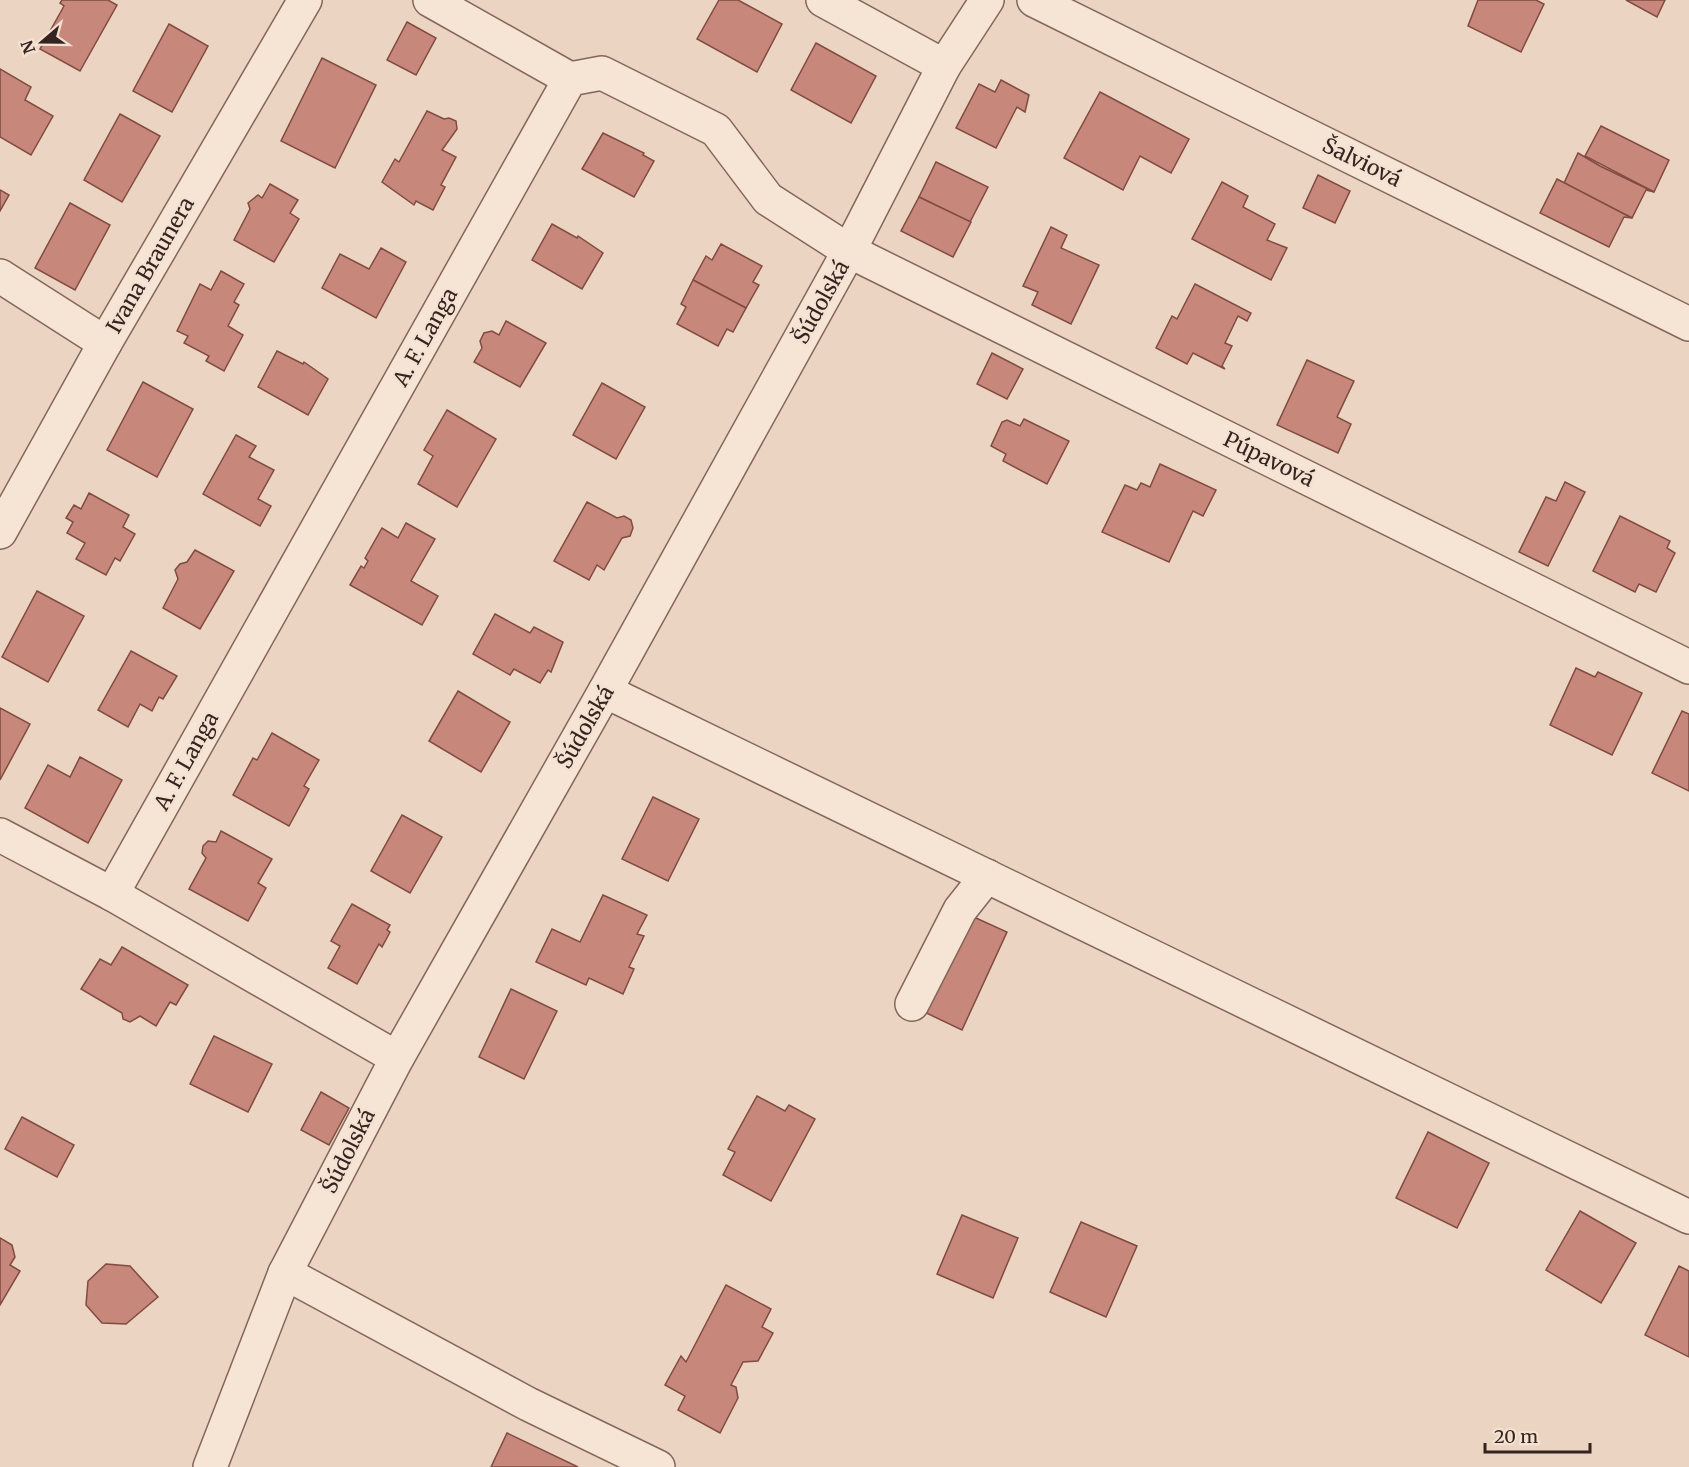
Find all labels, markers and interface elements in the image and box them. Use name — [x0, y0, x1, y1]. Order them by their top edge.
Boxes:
north arrow — [12, 12, 72, 72]
text: N — [16, 37, 39, 56]
street label: Šalviová — [1318, 131, 1406, 193]
street label: Ivana Braunera — [100, 192, 200, 338]
street label: Šúdolská — [787, 256, 855, 348]
street label: A. F. Langa — [386, 283, 463, 392]
street label: Púpavová — [1219, 425, 1319, 493]
street label: Šúdolská — [550, 681, 620, 773]
street label: A. F. Langa — [147, 707, 224, 816]
street label: Šúdolská — [315, 1104, 381, 1198]
scale bar — [1485, 1416, 1590, 1454]
text: 20 m — [1494, 1425, 1538, 1448]

